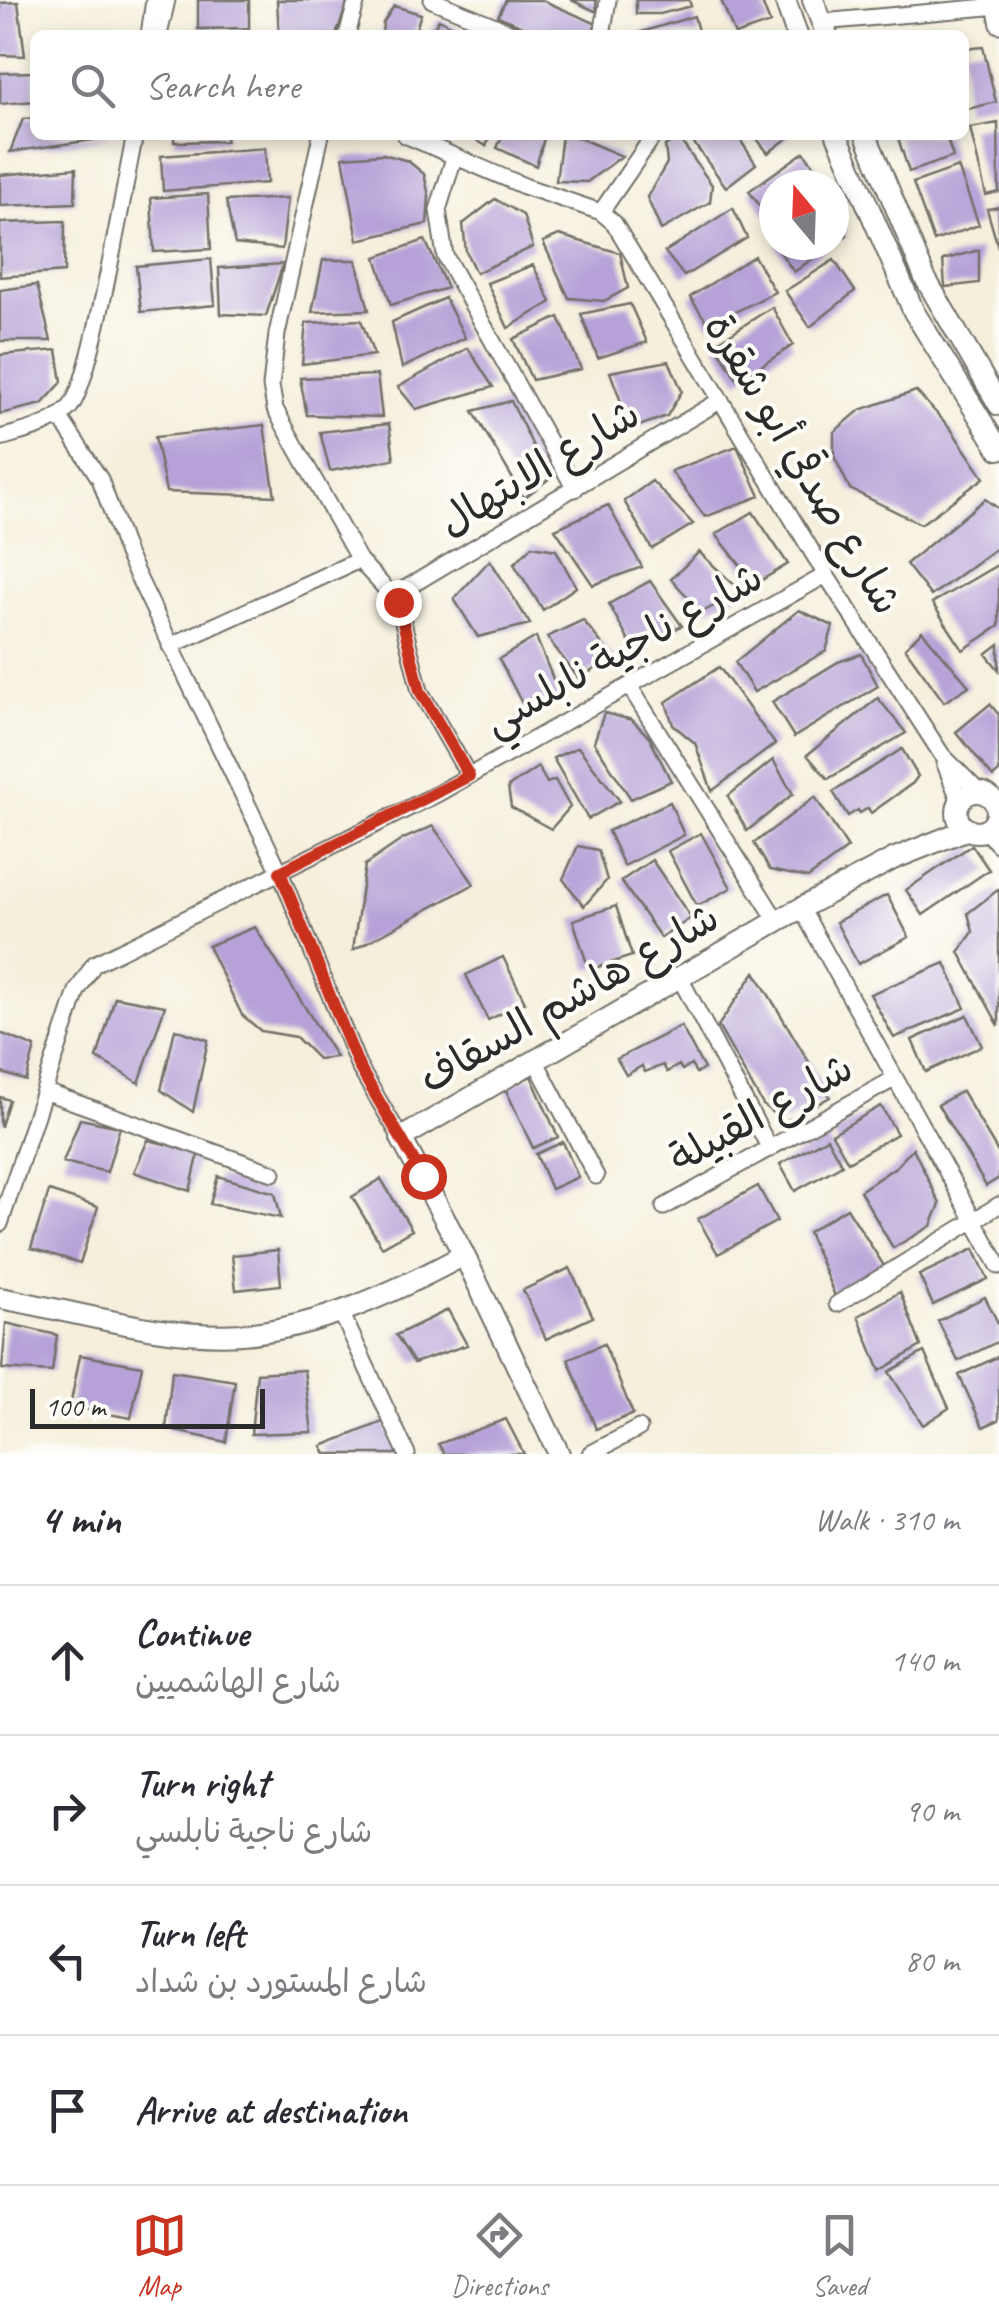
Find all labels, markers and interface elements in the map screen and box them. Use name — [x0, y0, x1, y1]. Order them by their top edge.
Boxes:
search box — [30, 30, 969, 140]
icon: search — [65, 58, 120, 113]
text: Search here — [145, 62, 300, 109]
north arrow — [759, 170, 849, 260]
street label: شارع صدقي أبو شقرة — [690, 303, 915, 625]
street label: شارع الابتهال — [429, 387, 650, 550]
street label: شارع ناجية نابلسي — [474, 550, 776, 756]
route end — [376, 580, 422, 626]
street label: شارع هاشم السقاف — [410, 891, 730, 1109]
street label: شارع القبيلة — [660, 1041, 863, 1187]
route start — [401, 1154, 447, 1200]
scale bar — [30, 1384, 265, 1428]
text: 100 m — [45, 1389, 105, 1424]
text: 4 min — [40, 1493, 120, 1546]
text: Walk · 310 m — [815, 1499, 959, 1540]
text: Continue — [135, 1610, 249, 1657]
icon: ahead — [40, 1633, 95, 1688]
text: 140 m — [890, 1640, 959, 1681]
text: شارع الهاشميين — [135, 1661, 341, 1702]
text: Turn right — [135, 1760, 269, 1807]
icon: right — [40, 1783, 95, 1838]
text: 90 m — [905, 1790, 959, 1831]
text: شارع ناجية نابلسي — [135, 1811, 372, 1852]
text: Turn left — [135, 1910, 245, 1957]
icon: left — [40, 1933, 95, 1988]
text: 80 m — [905, 1940, 959, 1981]
text: شارع المستورد بن شداد — [135, 1961, 427, 2002]
icon: arrive — [40, 2083, 95, 2138]
text: Arrive at destination — [135, 2087, 407, 2134]
tab: Map — [132, 2208, 187, 2303]
tab: Directions — [451, 2208, 548, 2303]
tab: Saved — [812, 2208, 867, 2303]

